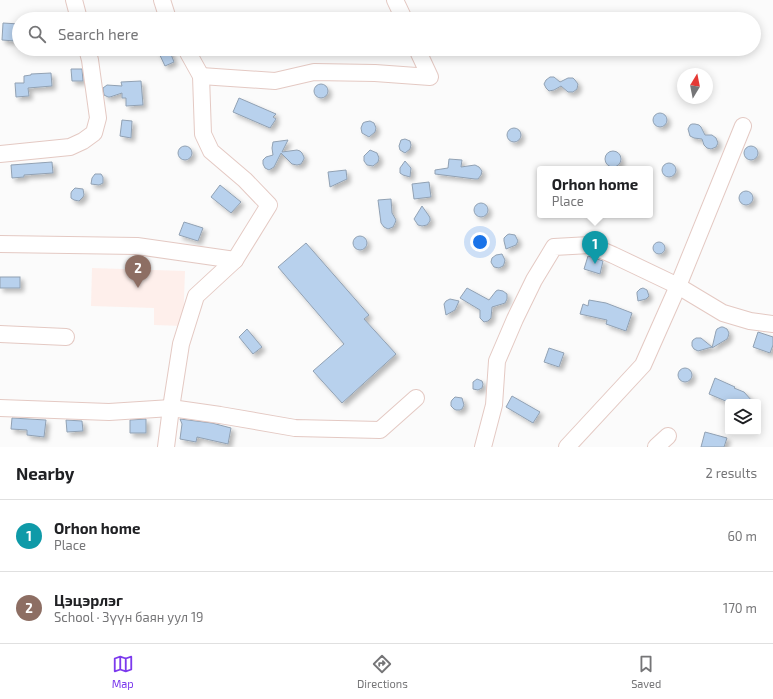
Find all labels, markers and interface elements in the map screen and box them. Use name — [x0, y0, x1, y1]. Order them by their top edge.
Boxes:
search box — [12, 12, 761, 56]
icon: search — [26, 23, 48, 45]
text: Search here — [58, 25, 139, 43]
north arrow — [677, 68, 713, 104]
popup — [537, 166, 653, 218]
text: Orhon home — [552, 175, 638, 193]
text: Place — [552, 193, 584, 209]
pin: 1 — [582, 231, 608, 264]
your location — [470, 232, 490, 252]
pin: 2 — [125, 255, 151, 288]
map controls — [725, 399, 761, 435]
button: layers — [725, 399, 761, 435]
text: Nearby — [16, 463, 74, 483]
text: 2 results — [705, 465, 757, 481]
text: Orhon home — [54, 519, 140, 537]
text: 1 — [26, 528, 32, 544]
text: 60 m — [727, 528, 757, 544]
text: Place — [54, 537, 86, 553]
text: Цэцэрлэг — [54, 591, 123, 609]
text: 2 — [25, 600, 33, 616]
text: 170 m — [723, 600, 757, 616]
text: School · Зүүн баян уул 19 — [54, 609, 204, 625]
tab: Map — [112, 653, 134, 690]
tab: Directions — [357, 653, 408, 690]
tab: Saved — [631, 653, 661, 690]

